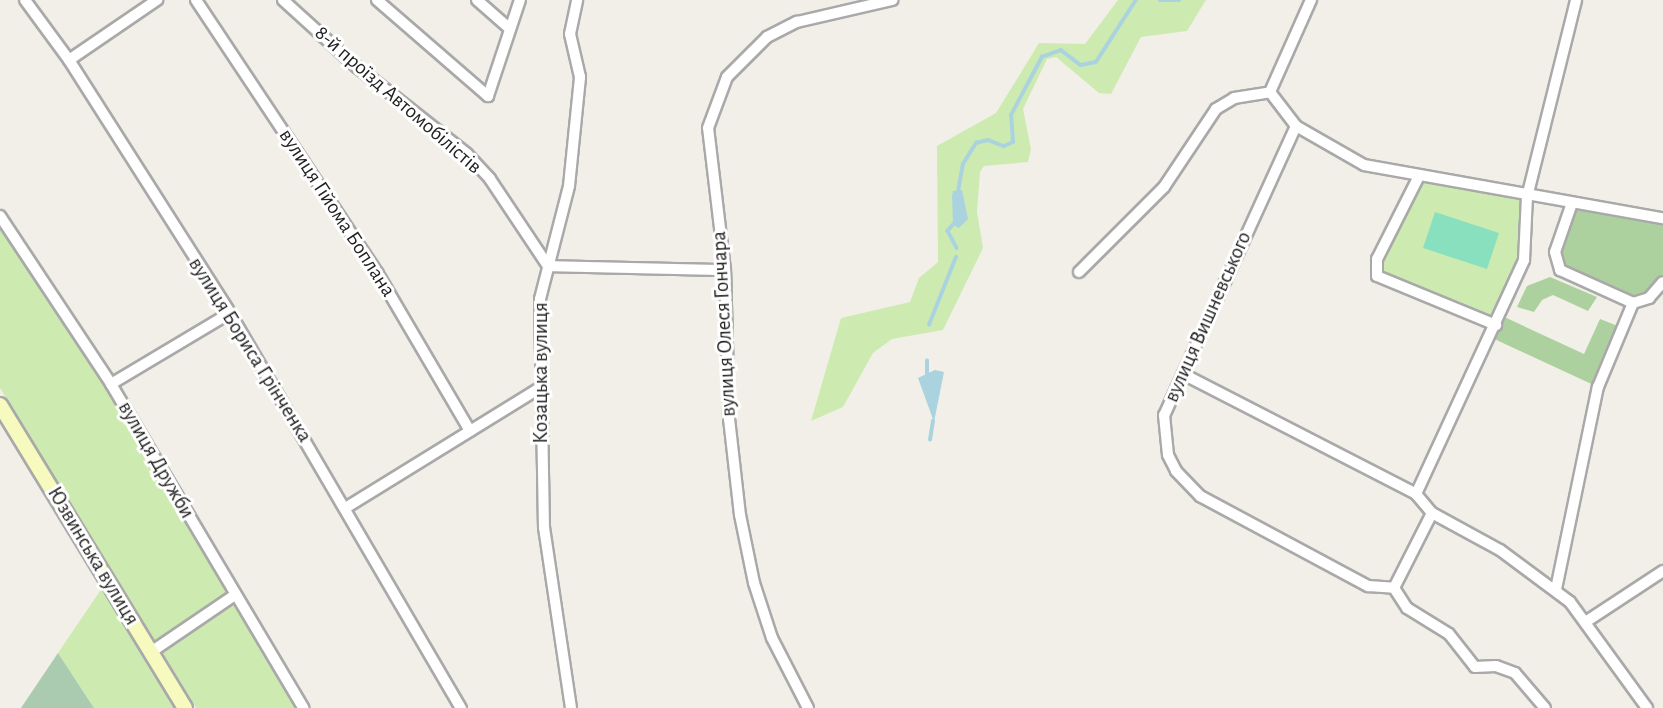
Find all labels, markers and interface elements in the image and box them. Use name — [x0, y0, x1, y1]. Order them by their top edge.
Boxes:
street label: 8-й проїзд Автомобілістів — [309, 21, 487, 179]
street label: вулиця Гійома Боплана — [273, 124, 401, 302]
street label: вулиця Вишневського — [1159, 228, 1257, 406]
street label: вулиця Олеся Гончара — [707, 231, 741, 417]
street label: вулиця Бориса Грінченка — [183, 253, 317, 447]
street label: Козацька вулиця — [528, 302, 554, 444]
street label: вулиця Дружби — [112, 397, 200, 523]
street label: Юзвинська вулиця — [42, 482, 144, 630]

